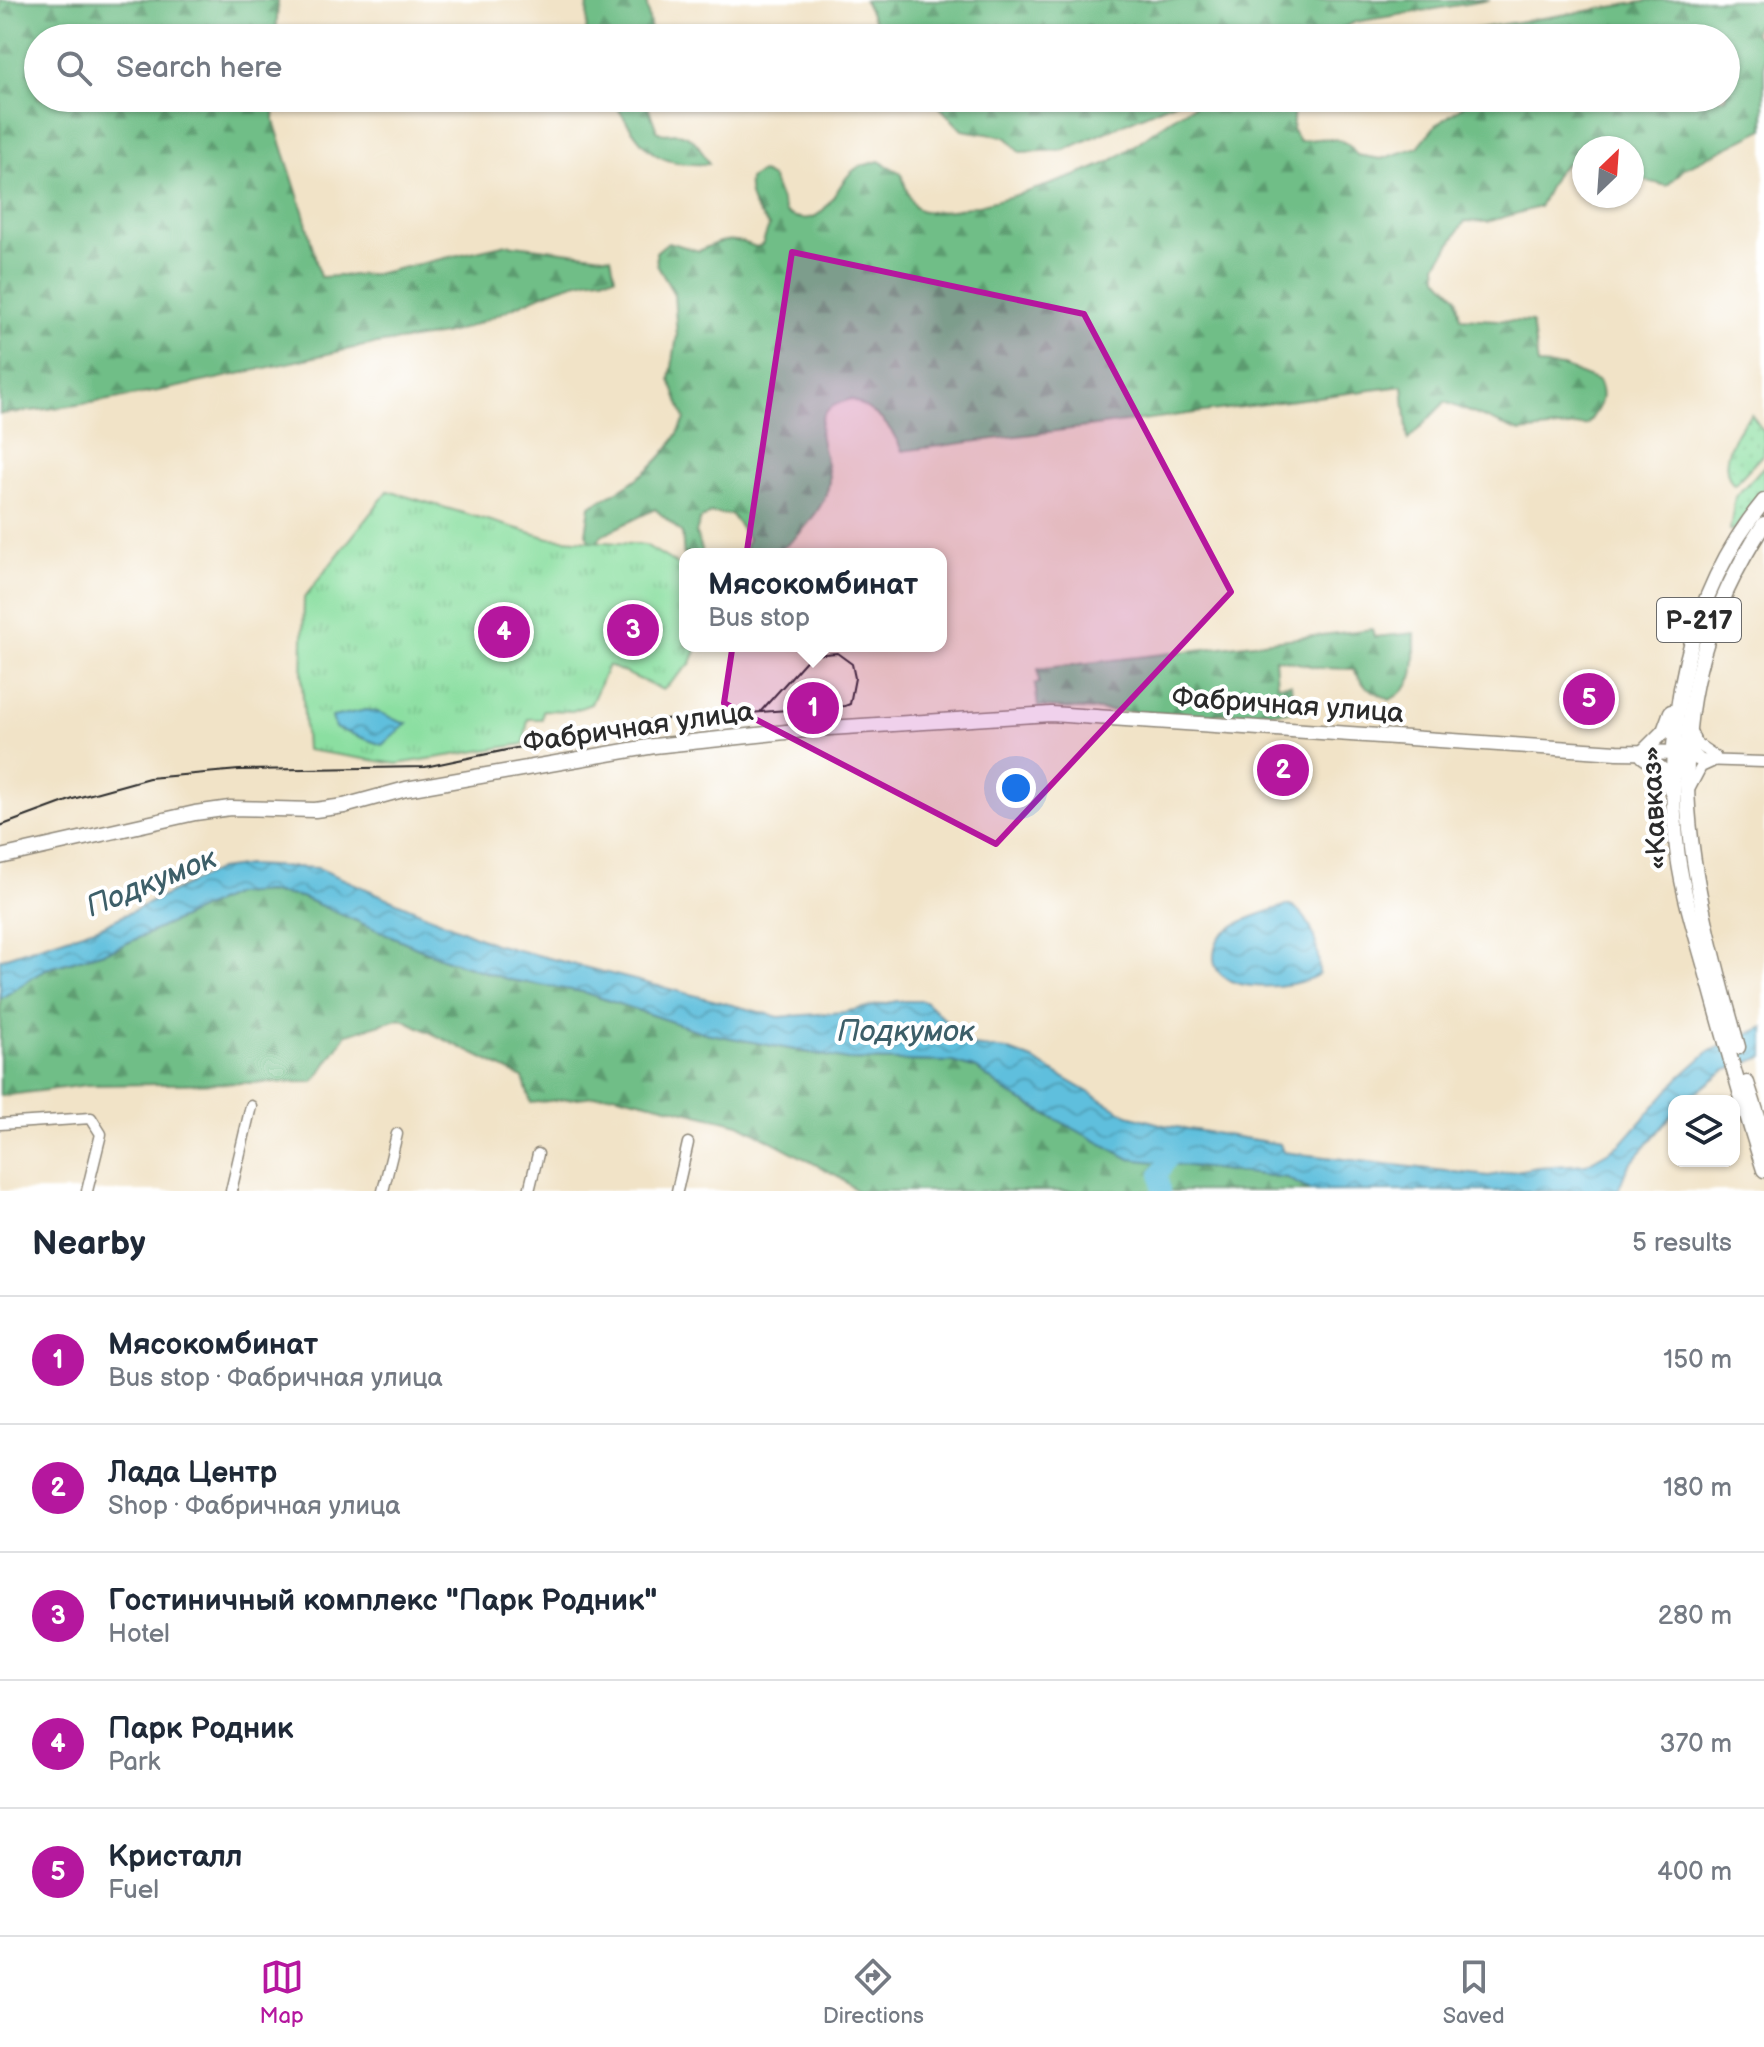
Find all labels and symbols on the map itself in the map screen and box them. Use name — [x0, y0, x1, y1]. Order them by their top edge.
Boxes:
north arrow — [1572, 136, 1644, 208]
road number: Р-217 — [1657, 598, 1741, 642]
pin: 3 — [607, 600, 659, 660]
pin: 4 — [478, 602, 530, 662]
pin: 5 — [1563, 669, 1615, 729]
pin: 1 — [787, 678, 839, 738]
street label: Фабричная улица — [1171, 681, 1405, 730]
street label: Фабричная улица — [521, 695, 756, 760]
pin: 2 — [1257, 740, 1309, 800]
street label: «Кавказ» — [1635, 745, 1674, 871]
your location — [996, 768, 1036, 808]
water label: Подкумок — [81, 840, 223, 925]
water label: Подкумок — [837, 1014, 976, 1050]

